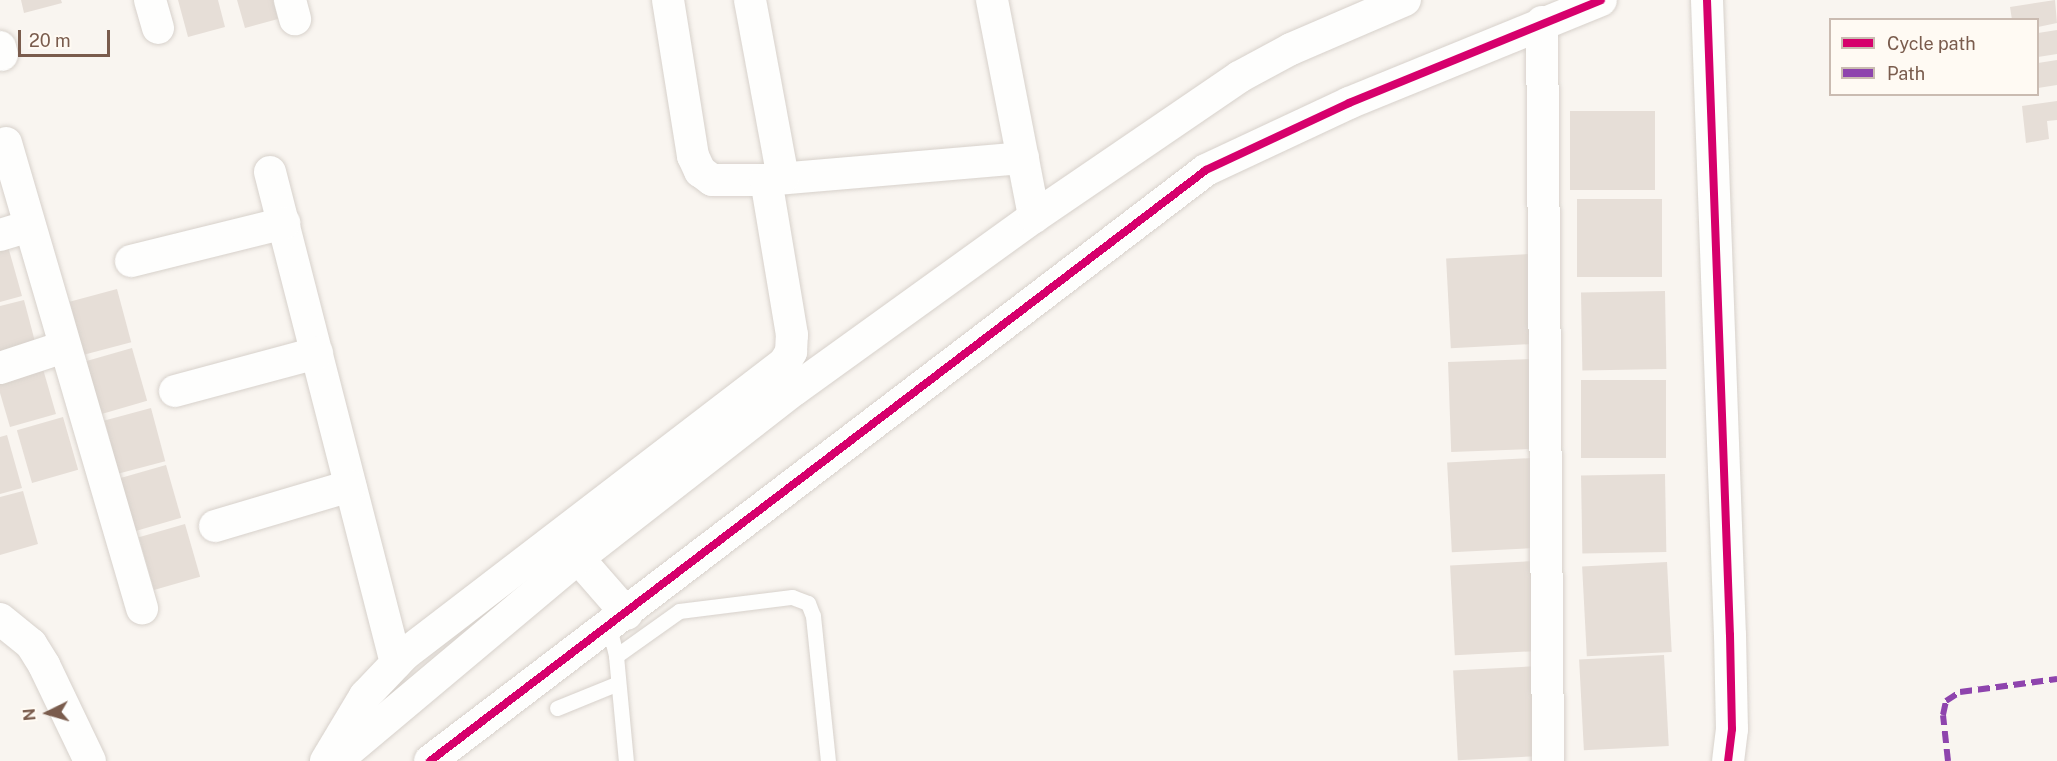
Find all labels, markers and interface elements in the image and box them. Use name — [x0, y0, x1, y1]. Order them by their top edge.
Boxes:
scale bar — [21, 18, 112, 56]
legend — [1829, 18, 2039, 96]
text: 20 m — [29, 30, 71, 51]
text: Cycle path — [1887, 33, 1976, 54]
text: Path — [1887, 63, 1925, 84]
north arrow — [18, 683, 78, 743]
text: N — [20, 708, 40, 722]

